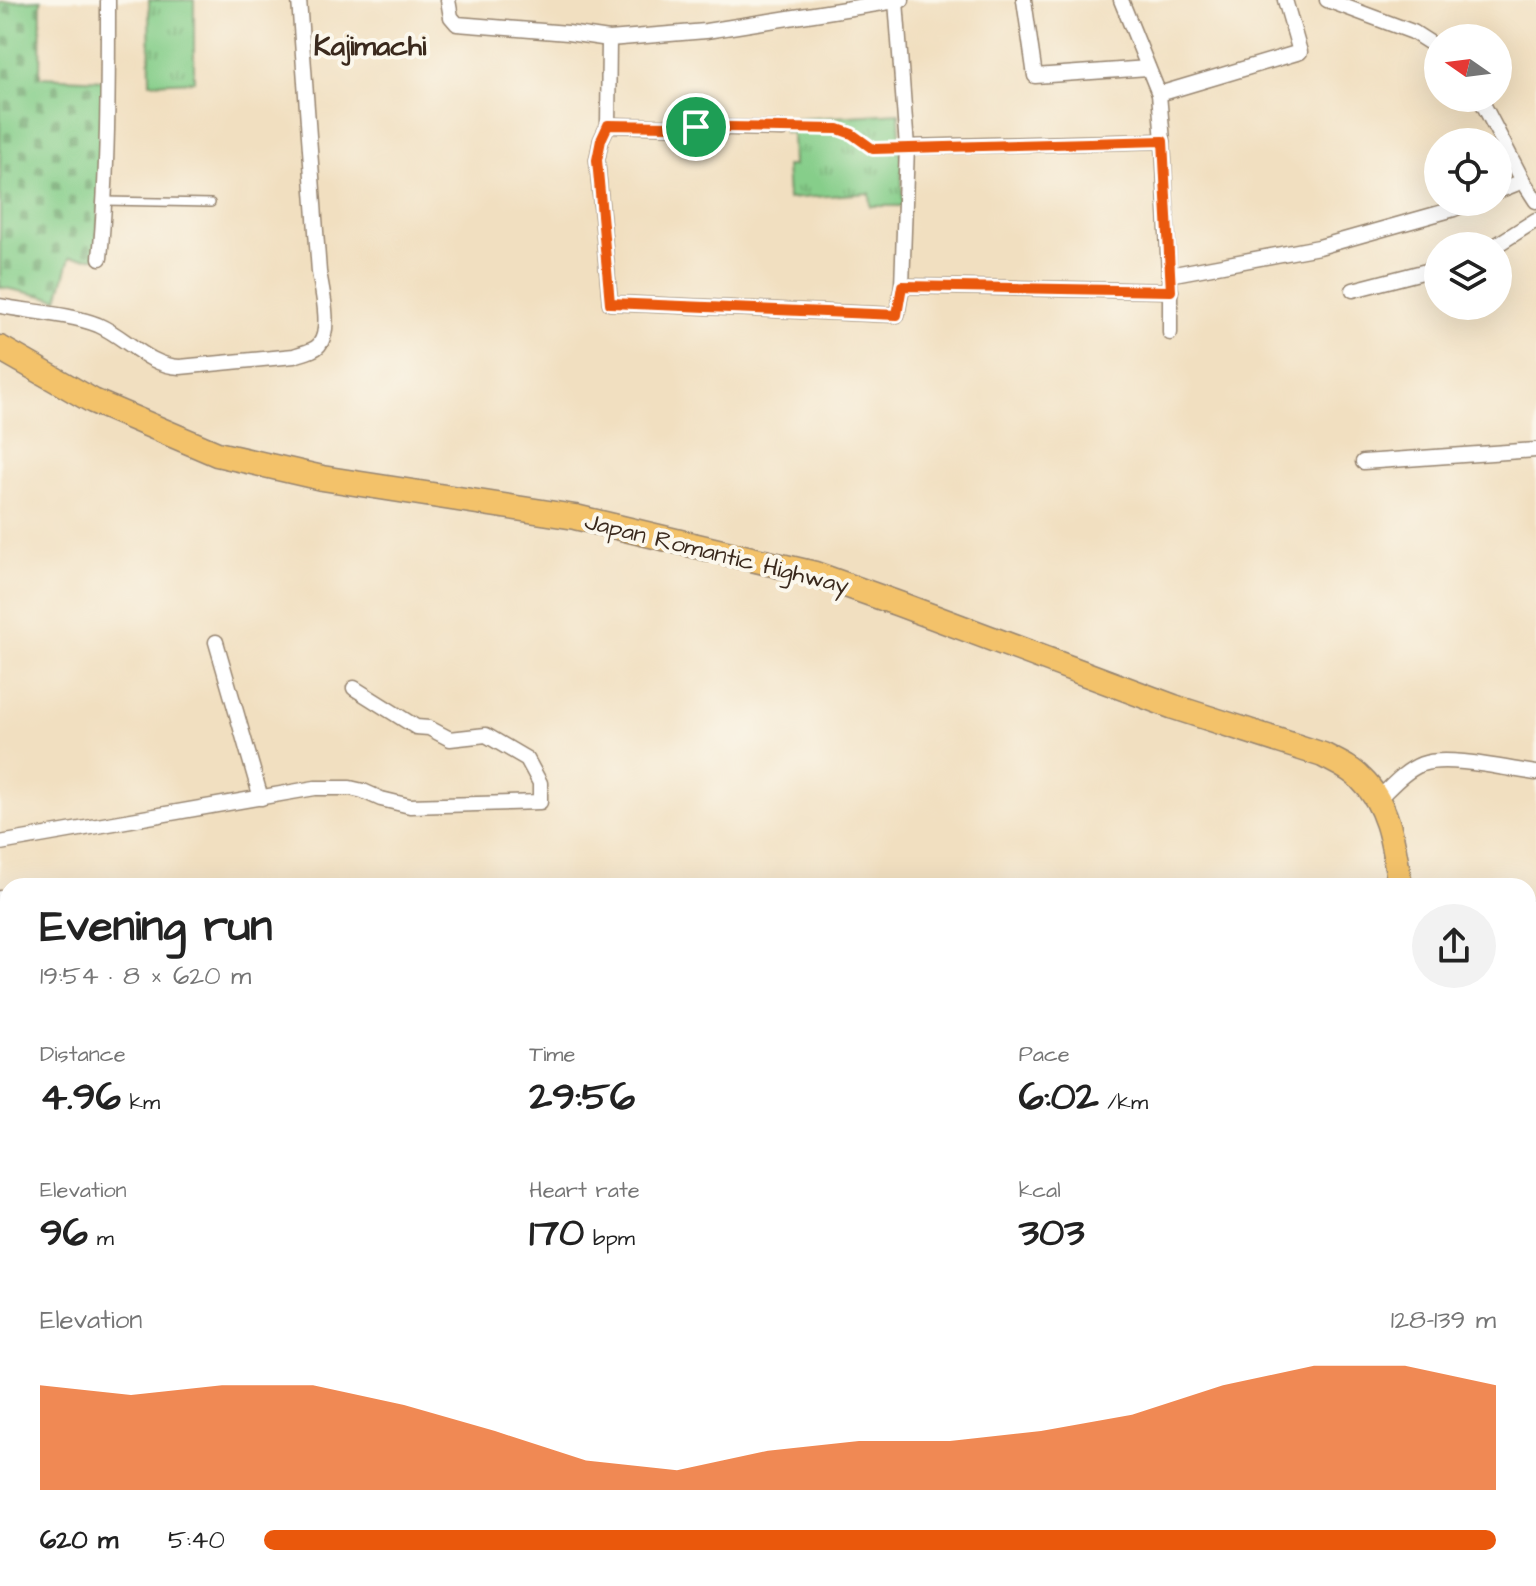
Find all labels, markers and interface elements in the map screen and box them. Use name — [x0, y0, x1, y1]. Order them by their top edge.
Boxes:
north arrow — [1424, 24, 1512, 112]
map controls — [1424, 24, 1512, 320]
district label: Kajimachi — [314, 27, 427, 66]
pin — [662, 93, 730, 161]
icon: arrive — [674, 105, 718, 149]
button: locate — [1424, 128, 1512, 216]
button: layers — [1424, 232, 1512, 320]
street label: Japan Romantic Highway — [581, 505, 852, 604]
text: Evening run — [40, 897, 272, 958]
button: share — [1412, 904, 1496, 988]
text: 19:54 · 8 × 620 m — [40, 958, 251, 994]
text: Distance — [40, 1039, 126, 1070]
text: Time — [529, 1039, 575, 1070]
text: Pace — [1019, 1039, 1070, 1070]
text: 4.96 — [40, 1070, 121, 1125]
text: 29:56 — [529, 1070, 635, 1125]
text: 6:02 — [1019, 1070, 1099, 1125]
text: km — [121, 1087, 160, 1118]
text: /km — [1099, 1087, 1148, 1118]
text: Elevation — [40, 1175, 127, 1206]
text: Heart rate — [529, 1175, 640, 1206]
text: kcal — [1019, 1175, 1061, 1206]
text: 96 — [40, 1206, 88, 1261]
text: 170 — [529, 1206, 584, 1261]
text: 303 — [1019, 1206, 1085, 1261]
text: m — [88, 1223, 114, 1254]
text: bpm — [584, 1223, 635, 1254]
text: Elevation — [40, 1302, 142, 1338]
text: 128–139 m — [1391, 1302, 1496, 1338]
text: 620 m — [40, 1522, 118, 1558]
text: 5:40 — [168, 1522, 225, 1558]

